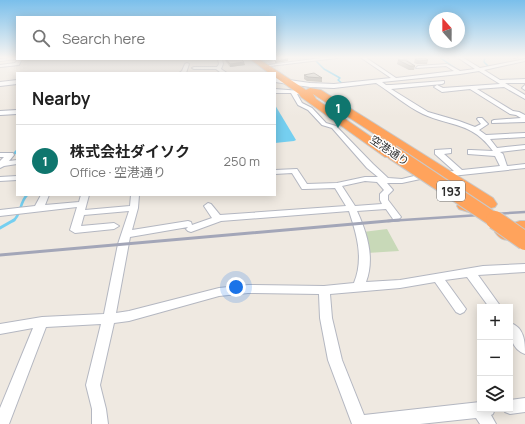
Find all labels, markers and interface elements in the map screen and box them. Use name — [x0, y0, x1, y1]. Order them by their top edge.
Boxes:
north arrow — [429, 12, 465, 48]
search box — [16, 16, 276, 60]
icon: search — [30, 27, 52, 49]
text: Search here — [62, 28, 145, 49]
text: Nearby — [32, 87, 90, 110]
pin: 1 — [325, 95, 351, 128]
street label: 空港通り — [368, 131, 412, 169]
text: 株式会社ダイソク — [70, 141, 190, 162]
text: 1 — [42, 152, 48, 170]
text: 250 m — [224, 152, 260, 170]
text: Office · 空港通り — [70, 163, 166, 181]
road number: 193 — [437, 181, 465, 201]
your location — [226, 277, 246, 297]
map controls — [477, 304, 513, 412]
button: + — [477, 304, 513, 340]
button: − — [477, 340, 513, 376]
button: layers — [477, 376, 513, 412]

